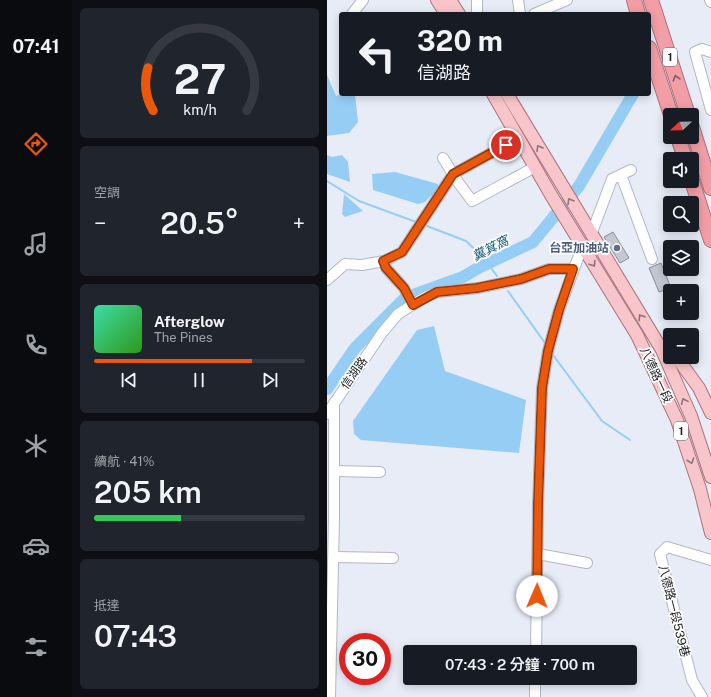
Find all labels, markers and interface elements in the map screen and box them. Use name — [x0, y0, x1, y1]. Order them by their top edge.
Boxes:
text: 320 m — [417, 24, 503, 57]
icon: left — [351, 28, 403, 80]
text: 07:41 — [13, 36, 59, 57]
road number: 1 — [663, 48, 677, 66]
text: 27 — [173, 54, 226, 103]
text: 信湖路 — [417, 62, 471, 83]
one-way arrow — [673, 74, 681, 81]
text: km/h — [183, 100, 216, 117]
north arrow — [663, 108, 699, 144]
map controls — [663, 108, 699, 364]
pin — [489, 128, 523, 162]
icon: directions — [22, 130, 50, 158]
icon: arrive — [495, 134, 517, 156]
one-way arrow — [536, 145, 543, 152]
button: sound — [663, 152, 699, 188]
text: 空調 — [94, 185, 120, 200]
button: search — [663, 196, 699, 232]
one-way arrow — [568, 198, 575, 205]
text: 20.5° — [160, 205, 239, 241]
text: − — [94, 210, 106, 236]
text: + — [293, 210, 305, 236]
icon: music — [22, 230, 50, 258]
water label: 糞箕窩 — [469, 232, 513, 264]
button: layers — [663, 240, 699, 276]
place label: 台亞加油站 — [549, 241, 609, 255]
marker: 台亞加油站 — [612, 243, 622, 253]
one-way arrow — [588, 260, 595, 267]
button: + — [663, 284, 699, 320]
text: Afterglow — [154, 313, 225, 330]
one-way arrow — [639, 314, 646, 321]
button: − — [663, 328, 699, 364]
text: The Pines — [154, 330, 213, 345]
icon: phone — [22, 331, 50, 359]
street label: 八德路一段 — [637, 345, 675, 405]
street label: 信湖路 — [338, 354, 370, 392]
icon: previous — [118, 369, 140, 391]
icon: pause — [188, 369, 210, 391]
icon: next — [259, 369, 281, 391]
one-way arrow — [681, 398, 689, 405]
road number: 1 — [674, 422, 688, 440]
icon: climate — [22, 432, 50, 460]
text: 續航 · 41% — [94, 454, 154, 469]
one-way arrow — [686, 457, 694, 464]
text: 205 km — [94, 474, 202, 510]
icon: car — [22, 532, 50, 560]
street label: 八德路一段539巷 — [656, 563, 692, 659]
position arrow — [516, 575, 558, 617]
text: 抵達 — [94, 598, 120, 613]
text: 07:43 — [94, 618, 177, 654]
icon: filters — [22, 633, 50, 661]
speed limit sign: 30 — [339, 633, 391, 685]
text: 07:43 · 2 分鐘 · 700 m — [445, 656, 595, 673]

